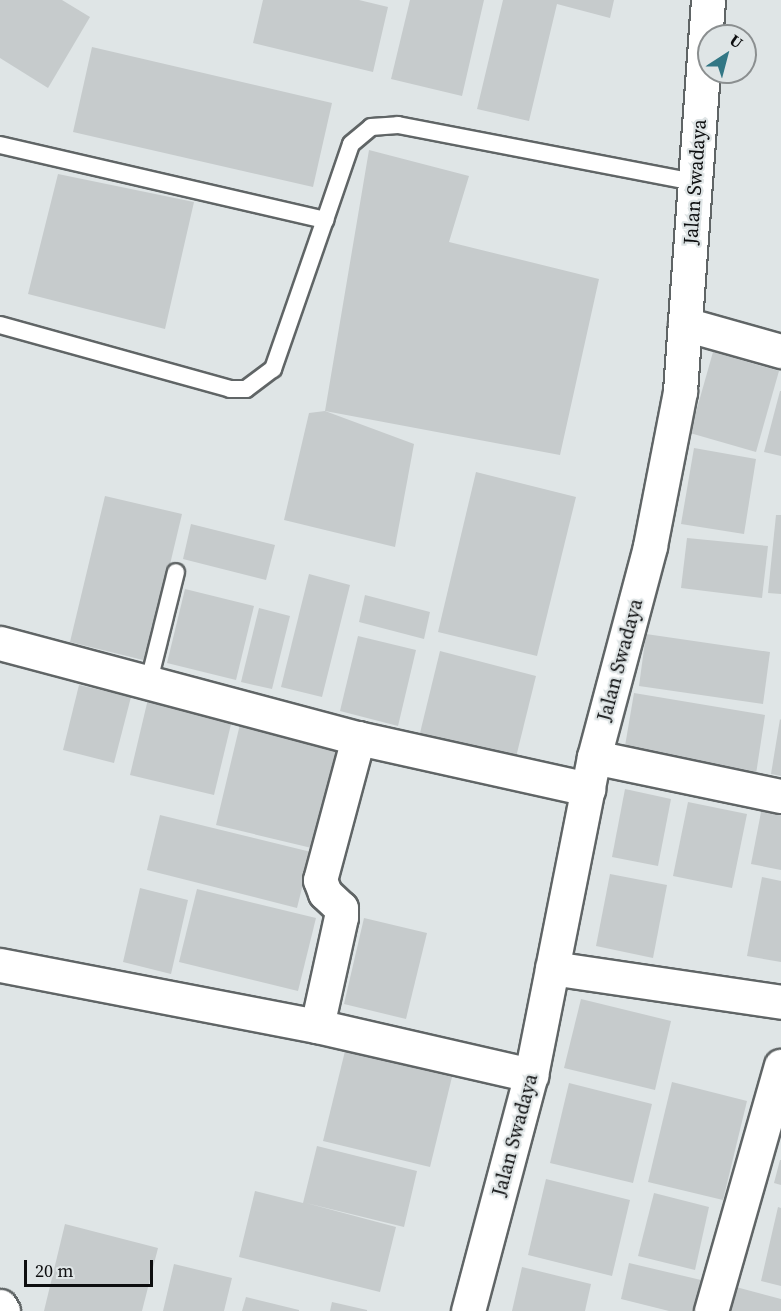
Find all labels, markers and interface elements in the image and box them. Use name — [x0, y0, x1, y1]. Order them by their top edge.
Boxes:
north arrow — [697, 24, 757, 84]
text: U — [725, 29, 748, 53]
street label: Jalan Swadaya — [679, 118, 711, 246]
street label: Jalan Swadaya — [592, 596, 648, 724]
street label: Jalan Swadaya — [487, 1071, 543, 1199]
scale bar — [27, 1248, 156, 1286]
text: 20 m — [35, 1258, 73, 1283]

